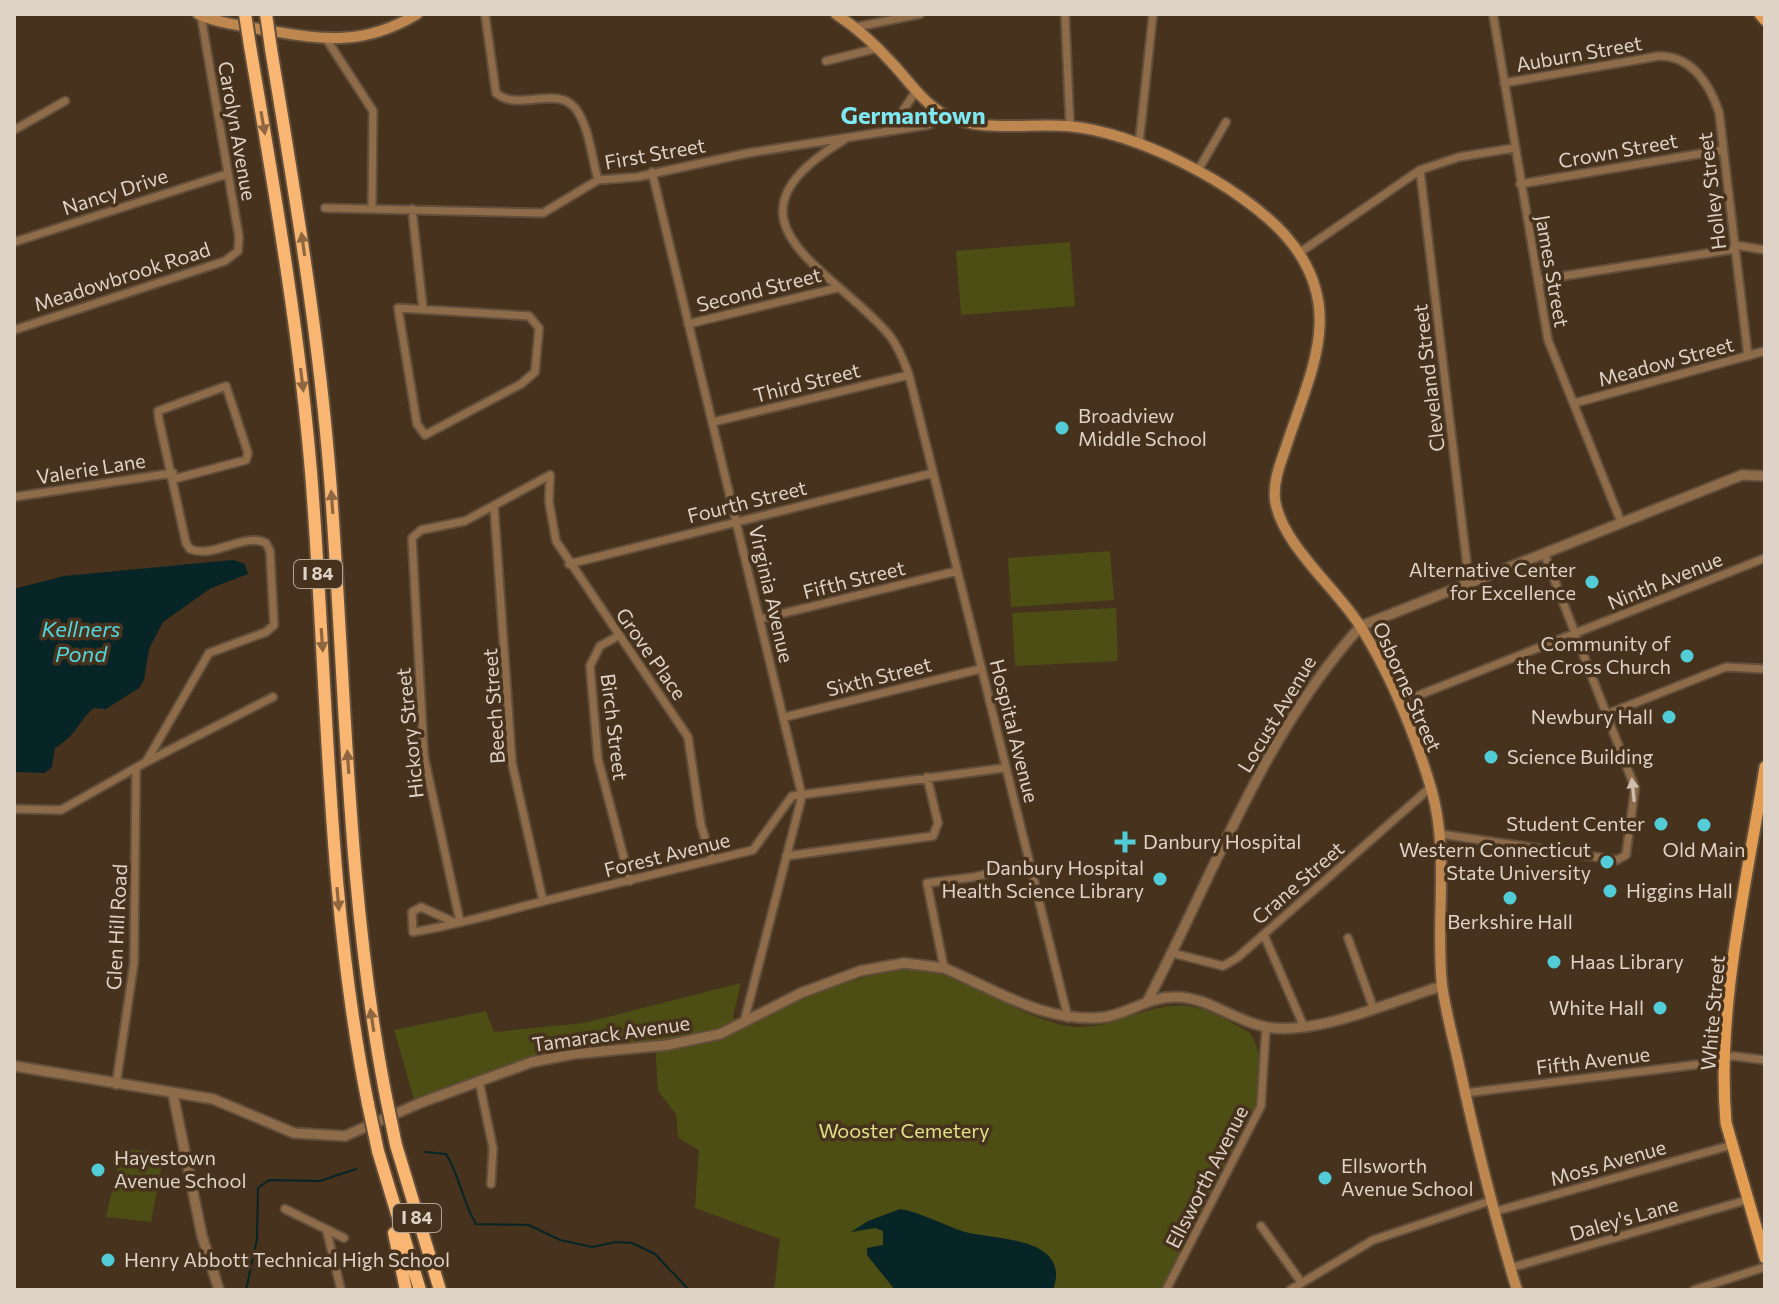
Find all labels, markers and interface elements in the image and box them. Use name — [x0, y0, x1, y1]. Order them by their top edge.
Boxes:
street label: Auburn Street — [1514, 30, 1644, 76]
street label: Carolyn Avenue — [214, 59, 262, 202]
district label: Germantown — [840, 100, 986, 129]
one-way arrow — [257, 111, 270, 136]
street label: Crown Street — [1556, 128, 1679, 172]
street label: Holley Street — [1692, 131, 1730, 251]
street label: First Street — [603, 132, 707, 174]
street label: Nancy Drive — [59, 163, 170, 219]
street label: James Street — [1531, 213, 1575, 329]
one-way arrow — [296, 231, 309, 256]
street label: Meadowbrook Road — [30, 236, 213, 316]
street label: Second Street — [694, 262, 824, 316]
street label: Cleveland Street — [1407, 303, 1449, 453]
street label: Meadow Street — [1595, 331, 1736, 391]
street label: Third Street — [751, 357, 863, 407]
one-way arrow — [296, 368, 309, 393]
place label: Broadview Middle School — [1078, 403, 1207, 450]
marker: Broadview Middle School — [1053, 419, 1071, 437]
street label: Valerie Lane — [35, 448, 147, 488]
street label: Fourth Street — [685, 475, 809, 527]
one-way arrow — [325, 489, 338, 514]
street label: Virginia Avenue — [744, 523, 799, 665]
street label: Ninth Avenue — [1604, 546, 1726, 614]
street label: Fifth Street — [800, 555, 907, 603]
place label: Alternative Center for Excellence — [1409, 557, 1576, 604]
road number: I 84 — [294, 560, 342, 588]
marker: Alternative Center for Excellence — [1583, 573, 1601, 591]
street label: Grove Place — [611, 603, 692, 704]
water label: Kellners Pond — [41, 615, 121, 667]
street label: Osborne Street — [1369, 618, 1447, 755]
one-way arrow — [315, 628, 328, 653]
place label: Community of the Cross Church — [1517, 631, 1671, 678]
marker: Community of the Cross Church — [1678, 647, 1696, 665]
street label: Beech Street — [477, 648, 509, 765]
street label: Sixth Street — [824, 651, 934, 701]
street label: Locust Avenue — [1232, 651, 1320, 776]
street label: Hospital Avenue — [986, 657, 1044, 805]
street label: Hickory Street — [390, 667, 428, 800]
street label: Birch Street — [597, 672, 633, 782]
place label: Newbury Hall — [1531, 704, 1653, 728]
marker: Newbury Hall — [1660, 708, 1678, 726]
place label: Science Building — [1507, 744, 1653, 768]
marker: Science Building — [1482, 748, 1500, 766]
one-way arrow — [341, 749, 354, 774]
one-way arrow — [1626, 777, 1639, 802]
place label: Student Center — [1506, 811, 1645, 835]
marker: Student Center — [1652, 815, 1670, 833]
marker: Old Main — [1695, 816, 1713, 834]
street label: Forest Avenue — [601, 827, 732, 881]
place label: Danbury Hospital — [1143, 829, 1301, 853]
marker: Danbury Hospital — [1114, 831, 1136, 853]
street label: Crane Street — [1246, 836, 1348, 929]
place label: Western Connecticut State University — [1399, 837, 1591, 884]
place label: Old Main — [1663, 837, 1745, 861]
marker: Western Connecticut State University — [1598, 853, 1616, 871]
place label: Danbury Hospital Health Science Library — [941, 855, 1144, 902]
street label: Glen Hill Road — [101, 863, 131, 991]
marker: Danbury Hospital Health Science Library — [1151, 870, 1169, 888]
place label: Higgins Hall — [1626, 878, 1733, 902]
marker: Higgins Hall — [1601, 882, 1619, 900]
one-way arrow — [332, 887, 345, 912]
marker: Berkshire Hall — [1501, 889, 1519, 907]
place label: Berkshire Hall — [1447, 909, 1573, 933]
place label: Haas Library — [1570, 949, 1684, 973]
marker: Haas Library — [1545, 953, 1563, 971]
street label: White Street — [1695, 954, 1729, 1072]
place label: White Hall — [1549, 995, 1644, 1019]
marker: White Hall — [1651, 999, 1669, 1017]
one-way arrow — [365, 1007, 378, 1032]
street label: Tamarack Avenue — [530, 1010, 691, 1056]
street label: Fifth Avenue — [1535, 1041, 1651, 1079]
street label: Ellsworth Avenue — [1160, 1101, 1252, 1252]
park label: Wooster Cemetery — [818, 1118, 990, 1142]
street label: Moss Avenue — [1547, 1134, 1668, 1190]
place label: Hayestown Avenue School — [114, 1145, 247, 1192]
place label: Ellsworth Avenue School — [1341, 1153, 1474, 1200]
marker: Hayestown Avenue School — [89, 1161, 107, 1179]
marker: Ellsworth Avenue School — [1316, 1169, 1334, 1187]
street label: Daley's Lane — [1567, 1191, 1681, 1245]
road number: I 84 — [393, 1204, 441, 1232]
place label: Henry Abbott Technical High School — [124, 1247, 450, 1271]
marker: Henry Abbott Technical High School — [99, 1251, 117, 1269]

